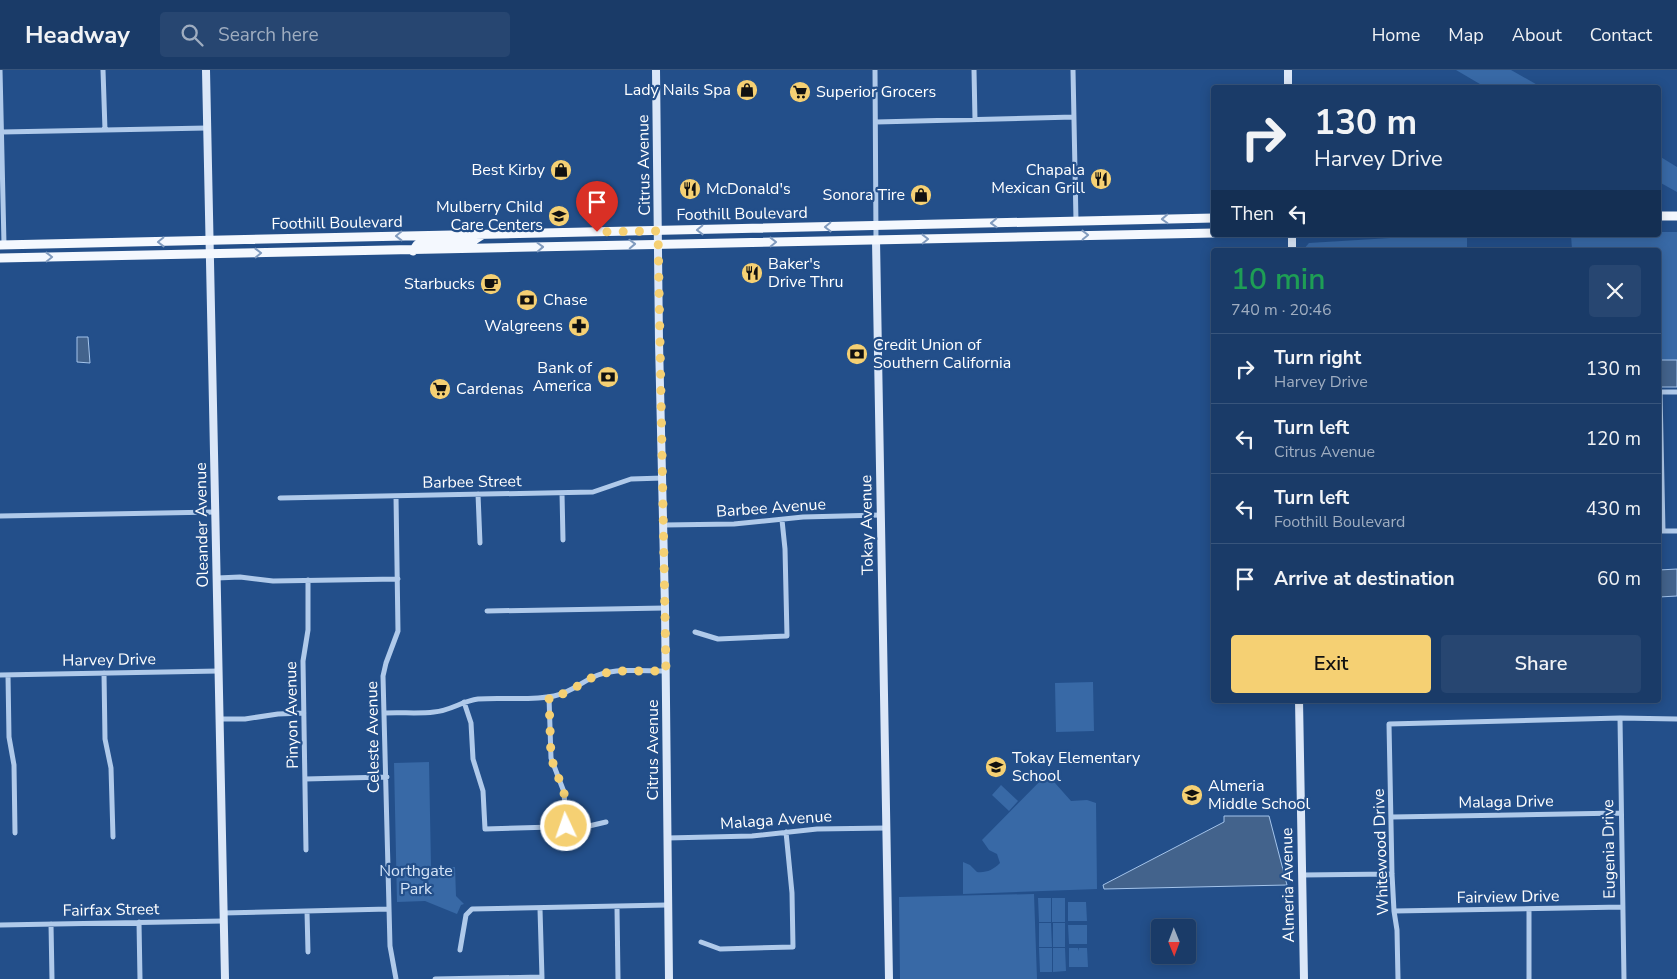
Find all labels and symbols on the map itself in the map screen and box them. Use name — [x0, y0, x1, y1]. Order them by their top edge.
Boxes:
shop icon: Lady Nails Spa — [735, 78, 759, 102]
place label: Lady Nails Spa — [624, 79, 731, 101]
supermarket icon: Superior Grocers — [788, 80, 812, 104]
place label: Superior Grocers — [816, 81, 936, 103]
street label: Citrus Avenue — [632, 114, 656, 216]
shop icon: Best Kirby — [549, 158, 573, 182]
place label: Best Kirby — [471, 159, 546, 181]
place label: Chapala Mexican Grill — [991, 159, 1085, 199]
restaurant icon: Chapala Mexican Grill — [1089, 167, 1113, 191]
restaurant icon: McDonald's — [678, 177, 702, 201]
place label: McDonald's — [706, 178, 791, 200]
pin — [576, 181, 618, 232]
shop icon: Sonora Tire — [909, 183, 933, 207]
place label: Sonora Tire — [823, 184, 905, 206]
place label: Mulberry Child Care Centers — [436, 196, 543, 236]
street label: Foothill Boulevard — [676, 202, 808, 226]
school or university icon: Mulberry Child Care Centers — [547, 204, 571, 228]
street label: Foothill Boulevard — [271, 211, 403, 235]
one-way arrow — [1161, 214, 1169, 225]
one-way arrow — [990, 218, 998, 228]
one-way arrow — [823, 222, 831, 232]
one-way arrow — [696, 225, 704, 235]
one-way arrow — [1081, 230, 1089, 240]
one-way arrow — [395, 231, 403, 242]
one-way arrow — [922, 234, 929, 244]
one-way arrow — [156, 237, 164, 247]
one-way arrow — [770, 237, 777, 247]
one-way arrow — [628, 239, 636, 249]
one-way arrow — [536, 242, 544, 253]
one-way arrow — [255, 248, 263, 258]
one-way arrow — [45, 252, 53, 262]
place label: Baker's Drive Thru — [768, 253, 843, 293]
restaurant icon: Baker's Drive Thru — [740, 261, 764, 285]
cafe icon: Starbucks — [479, 272, 503, 296]
place label: Starbucks — [404, 273, 475, 295]
bank icon: Chase — [515, 288, 539, 312]
place label: Chase — [543, 289, 588, 311]
pharmacy icon: Walgreens — [567, 314, 591, 338]
place label: Walgreens — [484, 315, 563, 337]
place label: Credit Union of Southern California — [873, 334, 1011, 374]
bank icon: Credit Union of Southern California — [845, 342, 869, 366]
place label: Bank of America — [533, 357, 593, 397]
bank icon: Bank of America — [596, 365, 620, 389]
supermarket icon: Cardenas — [428, 377, 452, 401]
place label: Cardenas — [456, 378, 524, 400]
street label: Oleander Avenue — [190, 462, 214, 588]
street label: Barbee Street — [422, 470, 522, 494]
street label: Tokay Avenue — [855, 475, 879, 575]
street label: Barbee Avenue — [715, 493, 827, 523]
street label: Harvey Drive — [62, 648, 156, 672]
street label: Pinyon Avenue — [280, 661, 304, 769]
street label: Celeste Avenue — [361, 681, 385, 793]
street label: Citrus Avenue — [642, 699, 664, 801]
place label: Tokay Elementary School — [1012, 747, 1141, 787]
school or university icon: Tokay Elementary School — [984, 755, 1008, 779]
place label: Almeria Middle School — [1208, 775, 1310, 815]
school or university icon: Almeria Middle School — [1180, 783, 1204, 807]
street label: Whitewood Drive — [1368, 788, 1394, 916]
street label: Malaga Drive — [1458, 790, 1554, 814]
position arrow — [539, 799, 591, 851]
street label: Eugenia Drive — [1597, 799, 1621, 899]
street label: Malaga Avenue — [719, 805, 833, 835]
street label: Almeria Avenue — [1276, 827, 1300, 943]
park label: Northgate Park — [379, 860, 453, 900]
street label: Fairview Drive — [1456, 885, 1560, 909]
street label: Fairfax Street — [62, 898, 160, 922]
north arrow — [1151, 919, 1196, 964]

